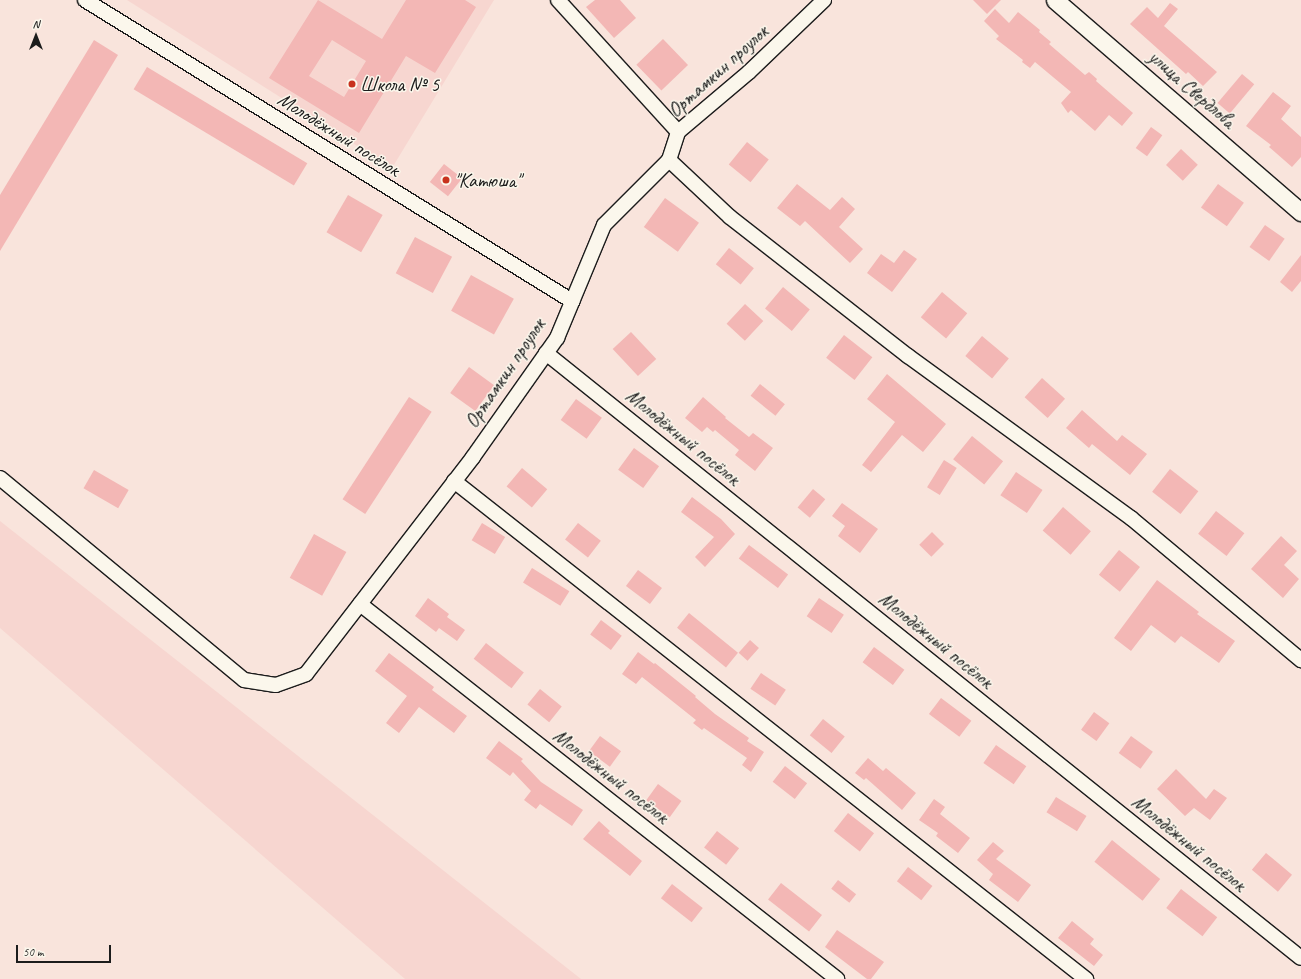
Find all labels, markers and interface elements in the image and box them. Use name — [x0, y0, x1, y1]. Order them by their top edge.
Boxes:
north arrow — [16, 16, 56, 56]
text: N — [33, 17, 39, 31]
street label: Ортамкин проулок — [662, 19, 774, 123]
street label: улица Свердлова — [1144, 45, 1240, 133]
place label: Школа № 5 — [360, 72, 439, 96]
marker: Школа № 5 — [347, 79, 357, 89]
street label: Молодёжный посёлок — [273, 87, 405, 181]
place label: "Катюша" — [454, 168, 521, 192]
marker: "Катюша" — [441, 175, 451, 185]
street label: Ортамкин проулок — [459, 313, 551, 433]
street label: Молодёжный посёлок — [621, 384, 745, 490]
street label: Молодёжный посёлок — [874, 587, 998, 693]
street label: Молодёжный посёлок — [548, 723, 674, 829]
street label: Молодёжный посёлок — [1127, 790, 1251, 896]
scale bar — [18, 937, 113, 963]
text: 50 m — [23, 944, 43, 960]

